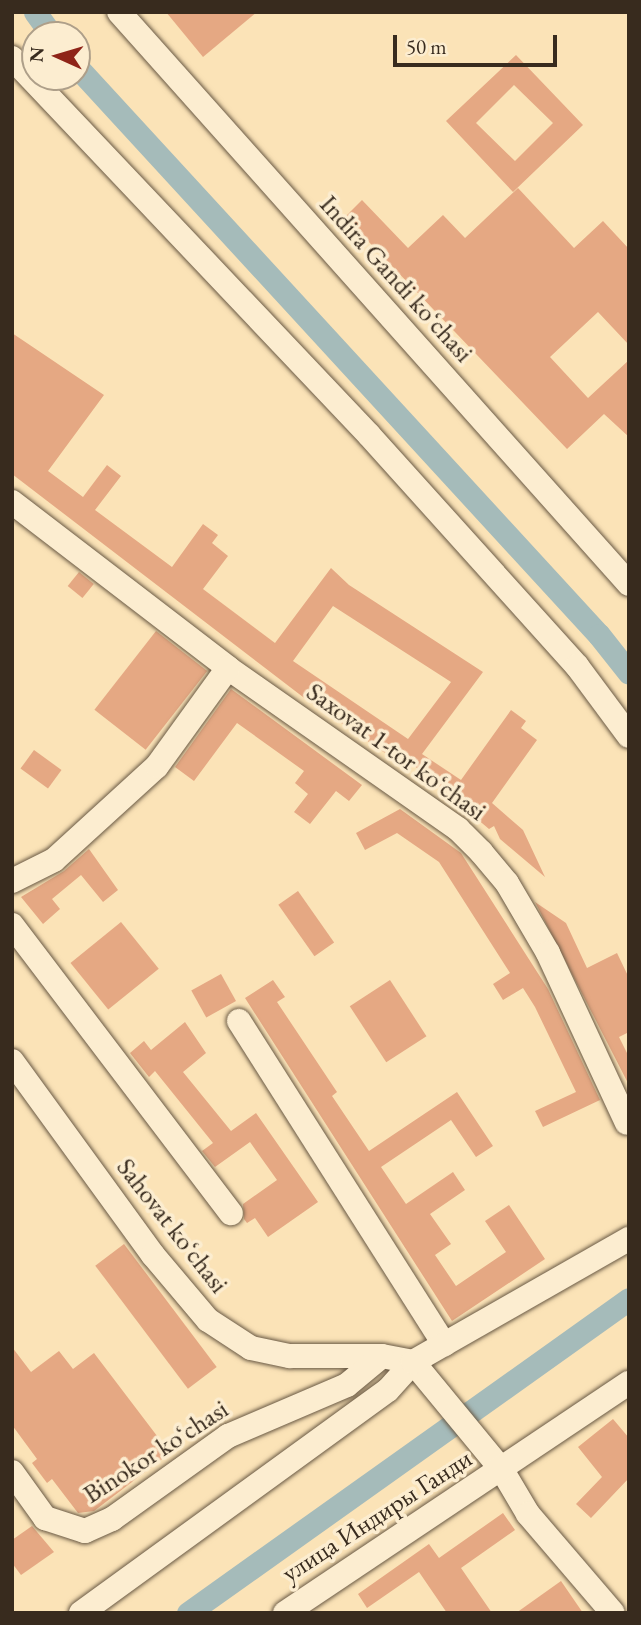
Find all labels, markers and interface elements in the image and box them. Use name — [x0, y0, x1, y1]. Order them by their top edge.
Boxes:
north arrow — [21, 21, 91, 91]
scale bar — [396, 21, 560, 65]
text: 50 m — [406, 33, 447, 60]
text: N — [24, 46, 50, 63]
street label: Indira Gandi koʻchasi — [313, 189, 479, 369]
street label: Saxovat 1-tor koʻchasi — [300, 676, 492, 828]
street label: Sahovat koʻchasi — [110, 1152, 234, 1300]
street label: Binokor koʻchasi — [78, 1394, 234, 1510]
street label: улица Индиры Ганди — [276, 1443, 478, 1589]

